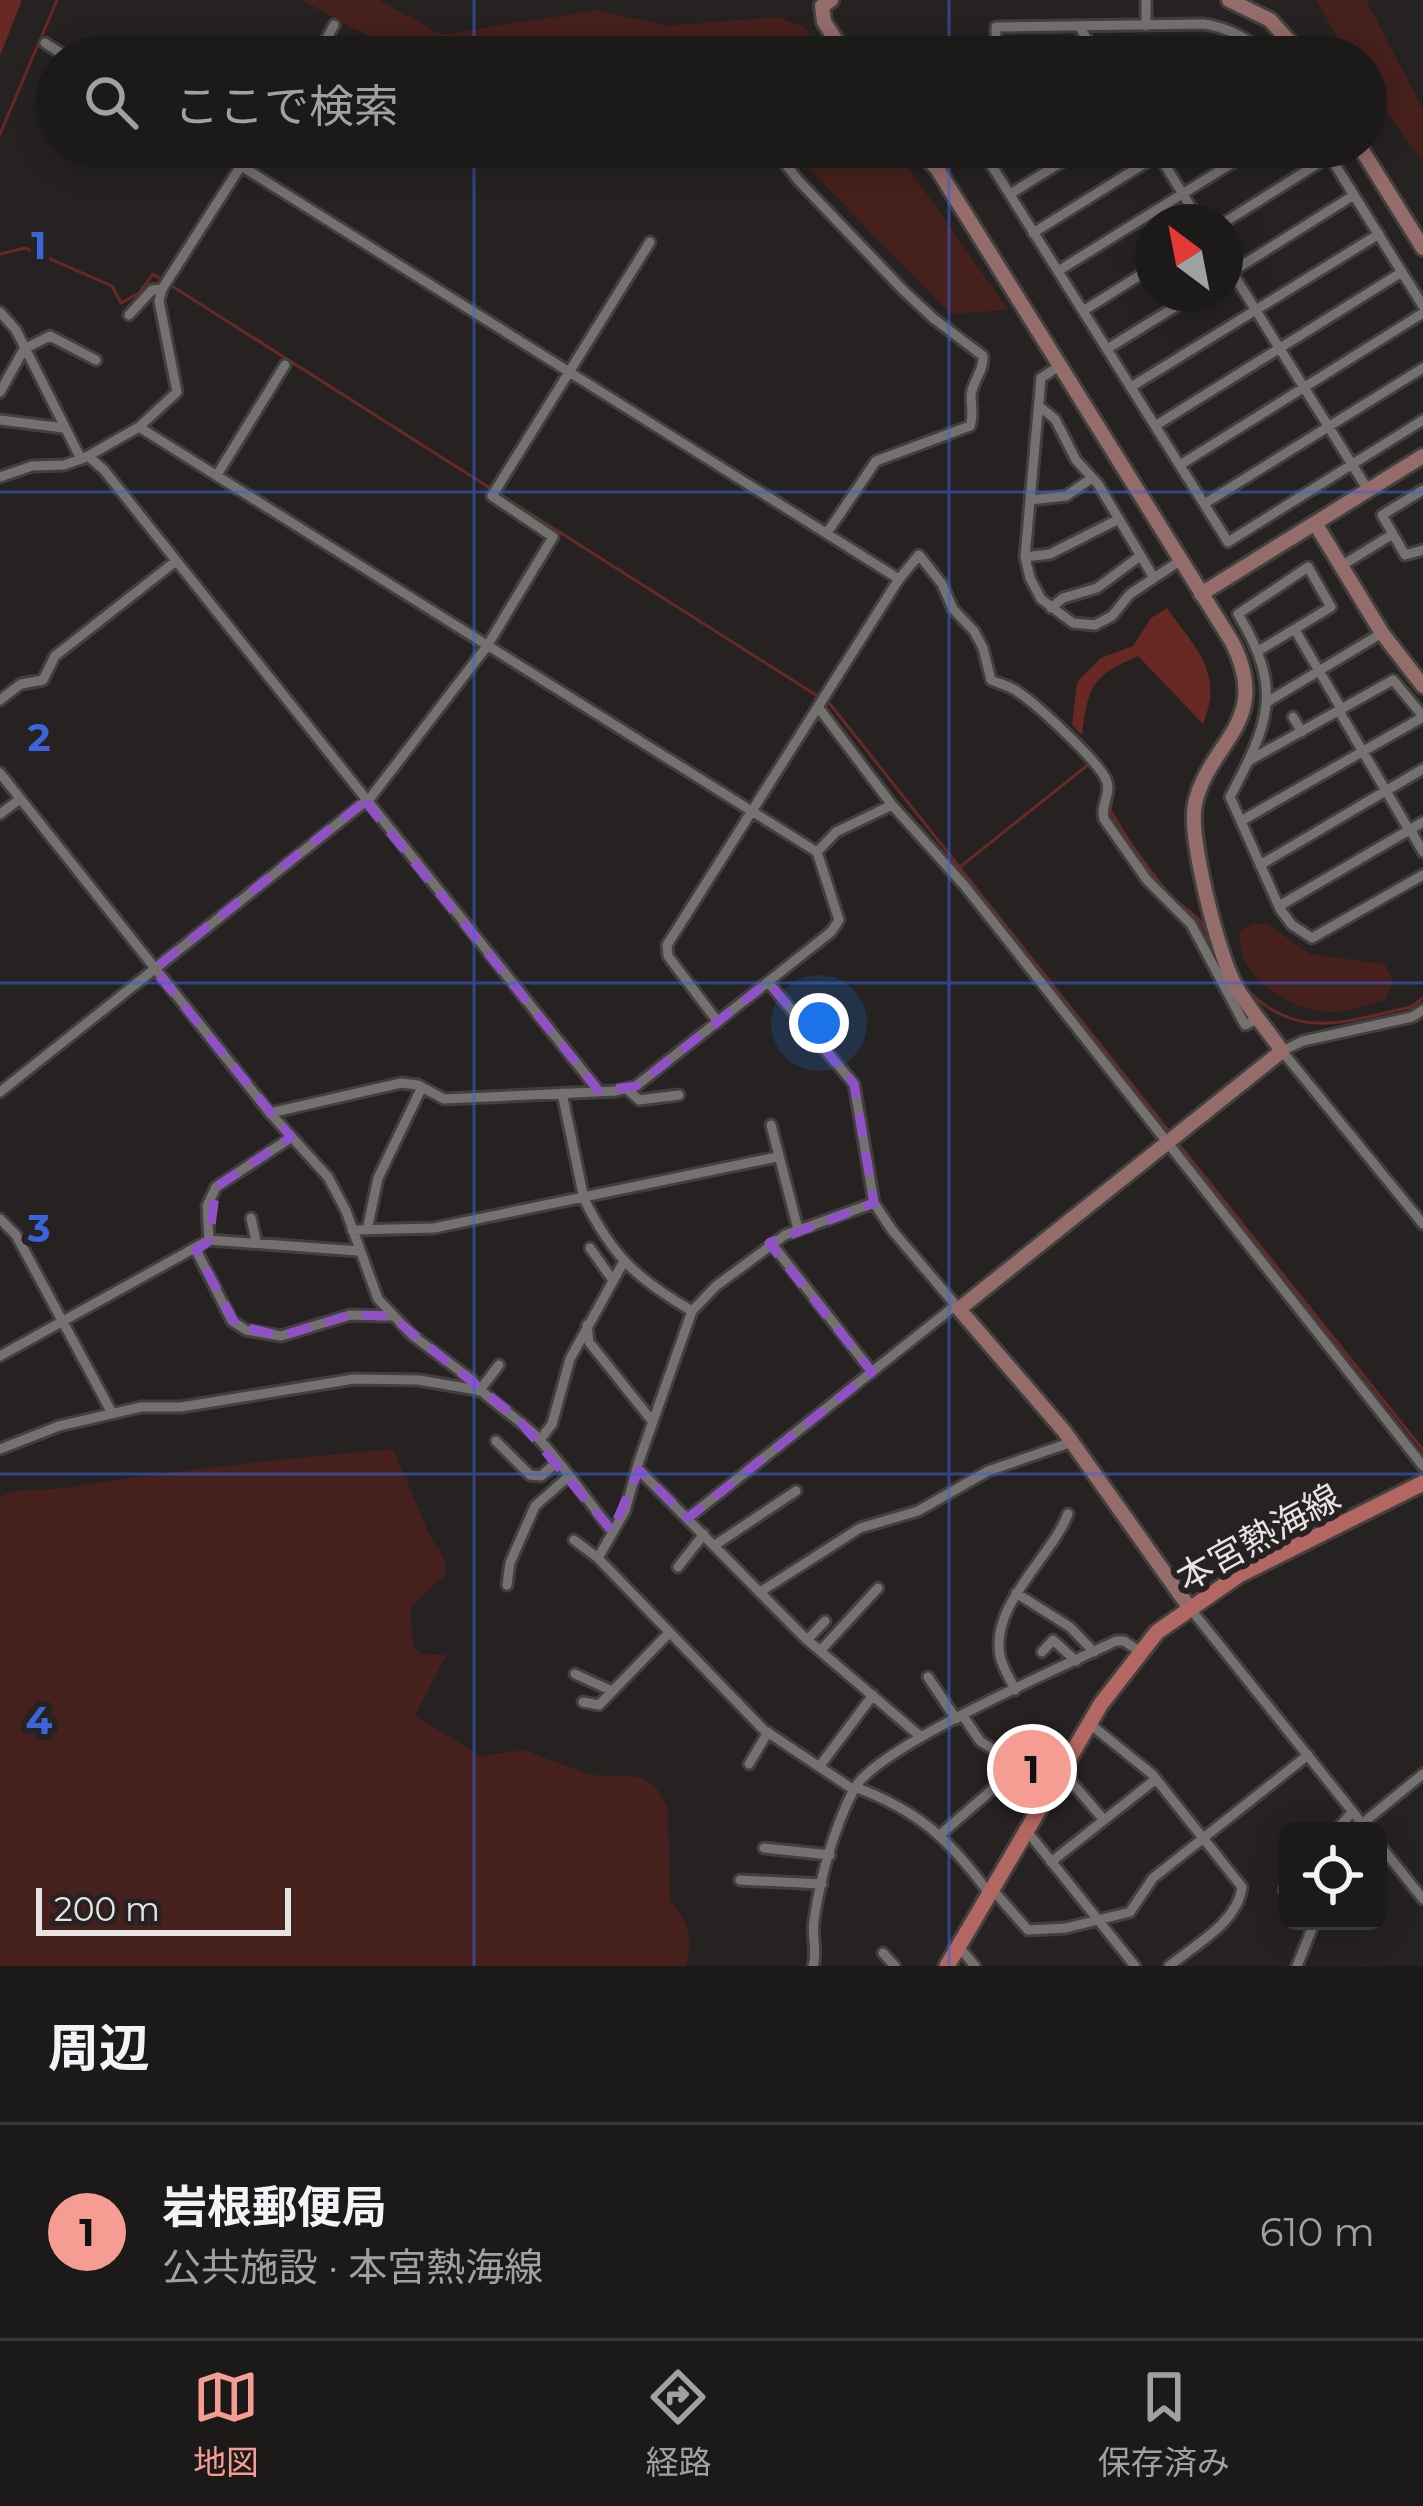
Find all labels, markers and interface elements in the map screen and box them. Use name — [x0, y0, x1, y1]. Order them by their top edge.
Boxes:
search box — [36, 36, 1387, 168]
icon: search — [78, 69, 144, 135]
text: ここで検索 — [174, 78, 399, 133]
north arrow — [1135, 204, 1243, 312]
text: 1 — [31, 221, 47, 269]
text: 2 — [27, 713, 51, 761]
your location — [789, 993, 849, 1053]
text: 3 — [26, 1204, 51, 1252]
street label: 本宮熱海線 — [1169, 1474, 1347, 1600]
text: 4 — [26, 1696, 53, 1744]
pin: 1 — [993, 1724, 1071, 1814]
map controls — [1279, 1822, 1387, 1930]
button: locate — [1279, 1822, 1387, 1930]
scale bar — [36, 1882, 291, 1935]
text: 200 m — [54, 1889, 160, 1929]
text: 周辺 — [48, 2017, 150, 2079]
text: 岩根郵便局 — [162, 2179, 387, 2234]
text: 1 — [79, 2208, 95, 2256]
text: 610 m — [1260, 2208, 1375, 2256]
text: 公共施設 · 本宮熱海線 — [162, 2243, 543, 2291]
tab: 地図 — [193, 2364, 259, 2484]
tab: 経路 — [645, 2364, 711, 2484]
tab: 保存済み — [1098, 2364, 1230, 2484]

